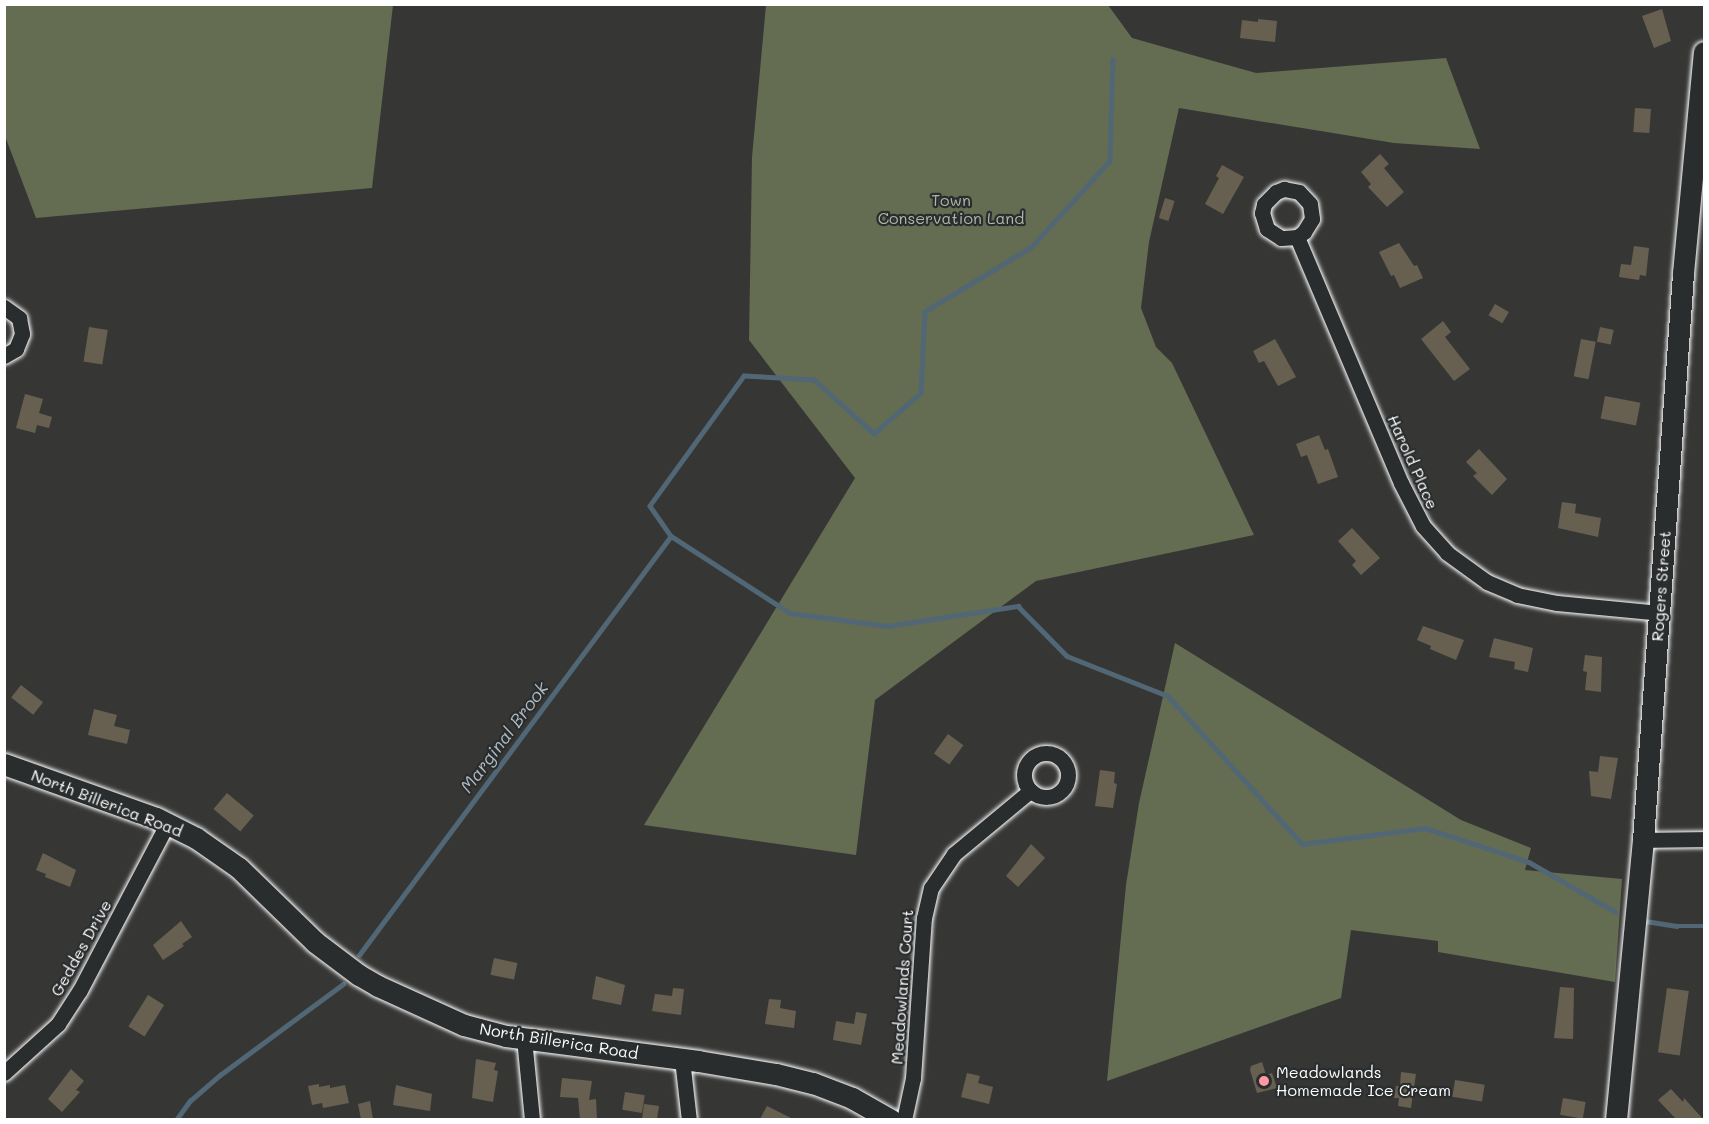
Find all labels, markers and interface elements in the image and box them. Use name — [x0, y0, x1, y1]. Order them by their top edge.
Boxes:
park label: Town Conservation Land — [878, 190, 1024, 228]
street label: Harold Place — [1384, 412, 1442, 512]
street label: Rogers Street — [1648, 530, 1674, 642]
water label: Marginal Brook — [455, 677, 553, 797]
street label: North Billerica Road — [29, 765, 185, 841]
street label: Geddes Drive — [47, 896, 115, 1000]
street label: Meadowlands Court — [887, 909, 917, 1065]
street label: North Billerica Road — [478, 1019, 640, 1063]
place label: Meadowlands Homemade Ice Cream — [1276, 1062, 1451, 1100]
marker: Meadowlands Homemade Ice Cream — [1257, 1074, 1271, 1088]

